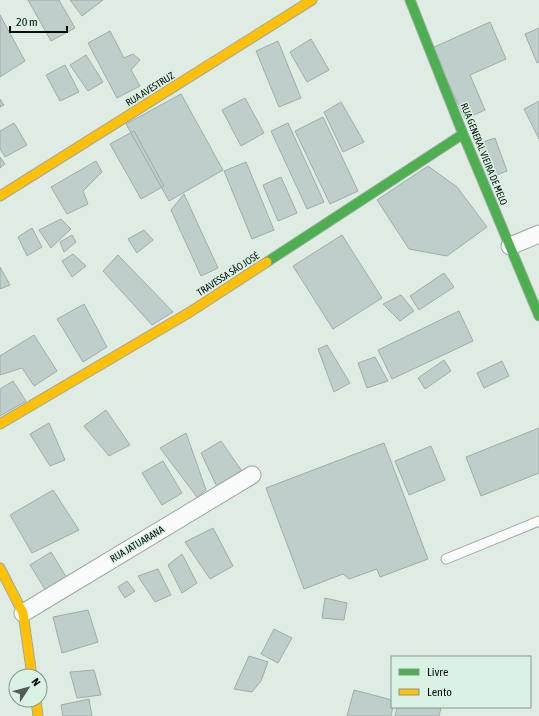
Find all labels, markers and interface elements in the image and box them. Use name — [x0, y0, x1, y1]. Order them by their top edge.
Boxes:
scale bar — [10, 8, 67, 34]
text: 20 m — [16, 15, 38, 29]
street label: RUA AVESTRUZ — [124, 69, 177, 108]
street label: RUA GENERAL VIEIRA DE MELO — [458, 101, 510, 207]
street label: TRAVESSA SÃO JOSÉ — [195, 249, 262, 298]
street label: RUA JATUARANA — [108, 524, 166, 564]
legend — [391, 656, 531, 708]
text: Livre — [427, 665, 448, 679]
north arrow — [8, 668, 48, 708]
text: N — [29, 676, 43, 688]
text: Lento — [427, 685, 452, 699]

